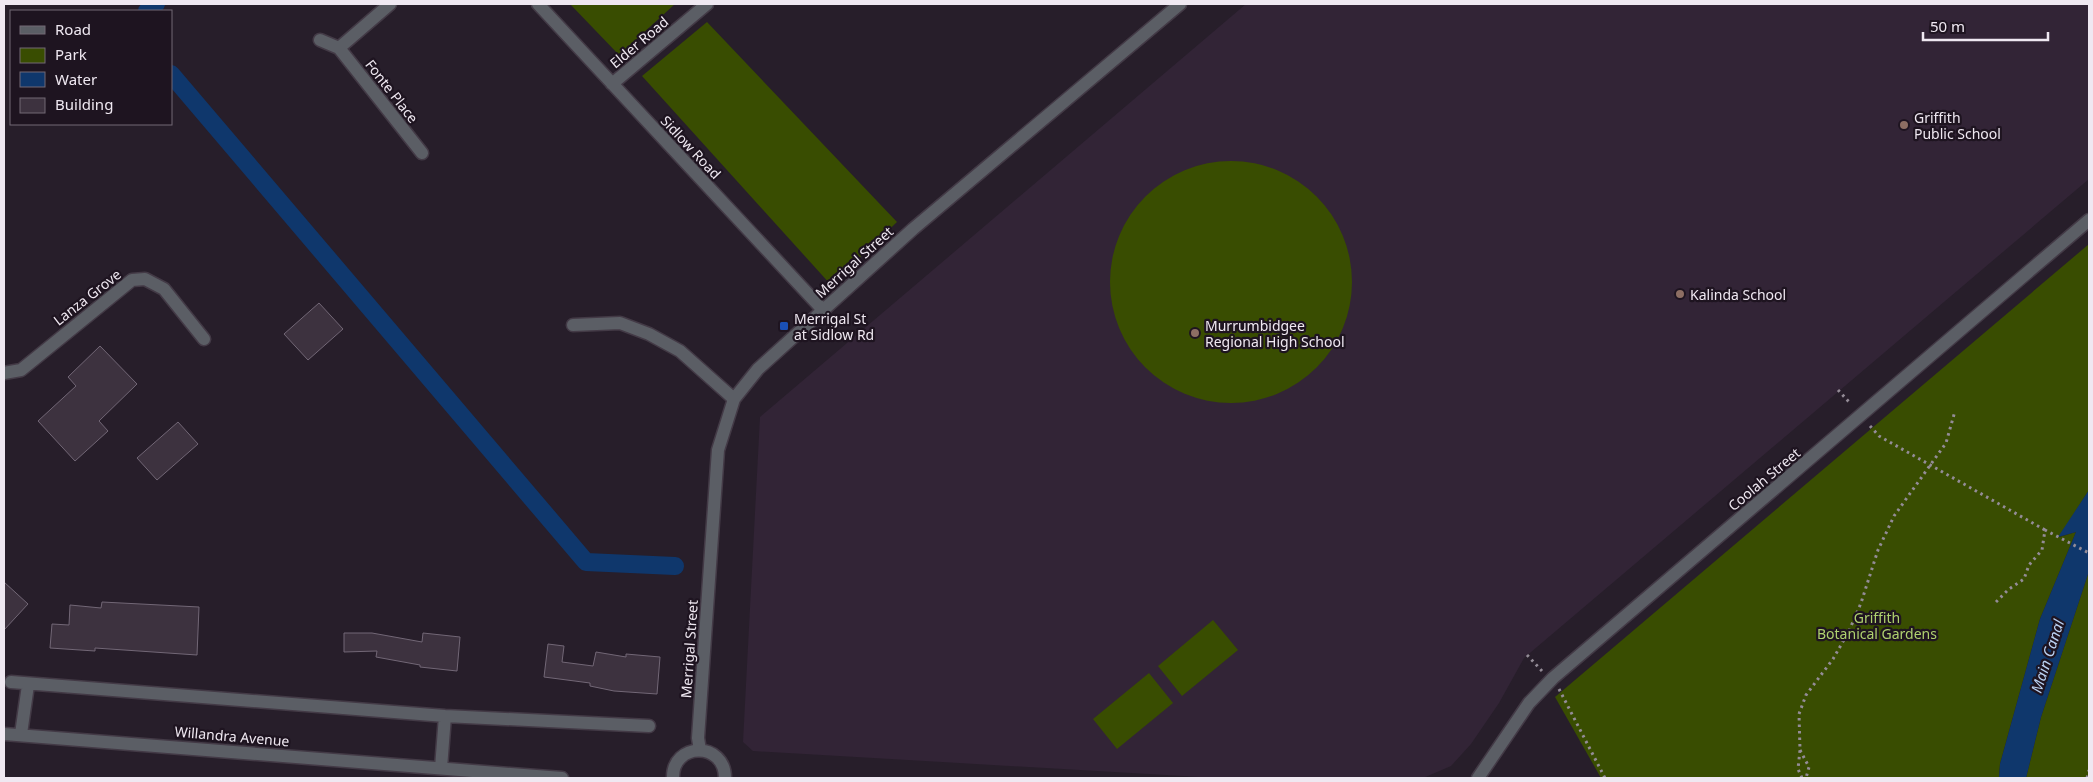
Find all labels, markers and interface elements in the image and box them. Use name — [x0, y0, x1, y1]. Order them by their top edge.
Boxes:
legend — [10, 10, 172, 125]
scale bar — [1923, 10, 2048, 42]
street label: Elder Road — [606, 12, 672, 72]
text: 50 m — [1930, 16, 1965, 36]
text: Road — [55, 19, 91, 39]
text: Park — [55, 44, 87, 64]
street label: Fonte Place — [361, 55, 423, 127]
text: Water — [55, 69, 97, 89]
text: Building — [55, 94, 113, 114]
place label: Griffith Public School — [1914, 108, 2001, 143]
street label: Sidlow Road — [657, 111, 725, 183]
marker: Griffith Public School — [1898, 119, 1910, 131]
street label: Merrigal Street — [811, 222, 897, 302]
street label: Lanza Grove — [49, 265, 125, 329]
place label: Kalinda School — [1690, 285, 1786, 304]
marker: Kalinda School — [1674, 288, 1686, 300]
place label: Merrigal St at Sidlow Rd — [794, 309, 874, 344]
place label: Murrumbidgee Regional High School — [1205, 316, 1345, 351]
marker: Merrigal St at Sidlow Rd — [778, 320, 790, 332]
marker: Murrumbidgee Regional High School — [1189, 327, 1201, 339]
street label: Coolah Street — [1724, 443, 1804, 515]
street label: Merrigal Street — [676, 599, 702, 699]
park label: Griffith Botanical Gardens — [1817, 608, 1937, 643]
water label: Main Canal — [2026, 616, 2069, 695]
street label: Willandra Avenue — [174, 722, 290, 750]

